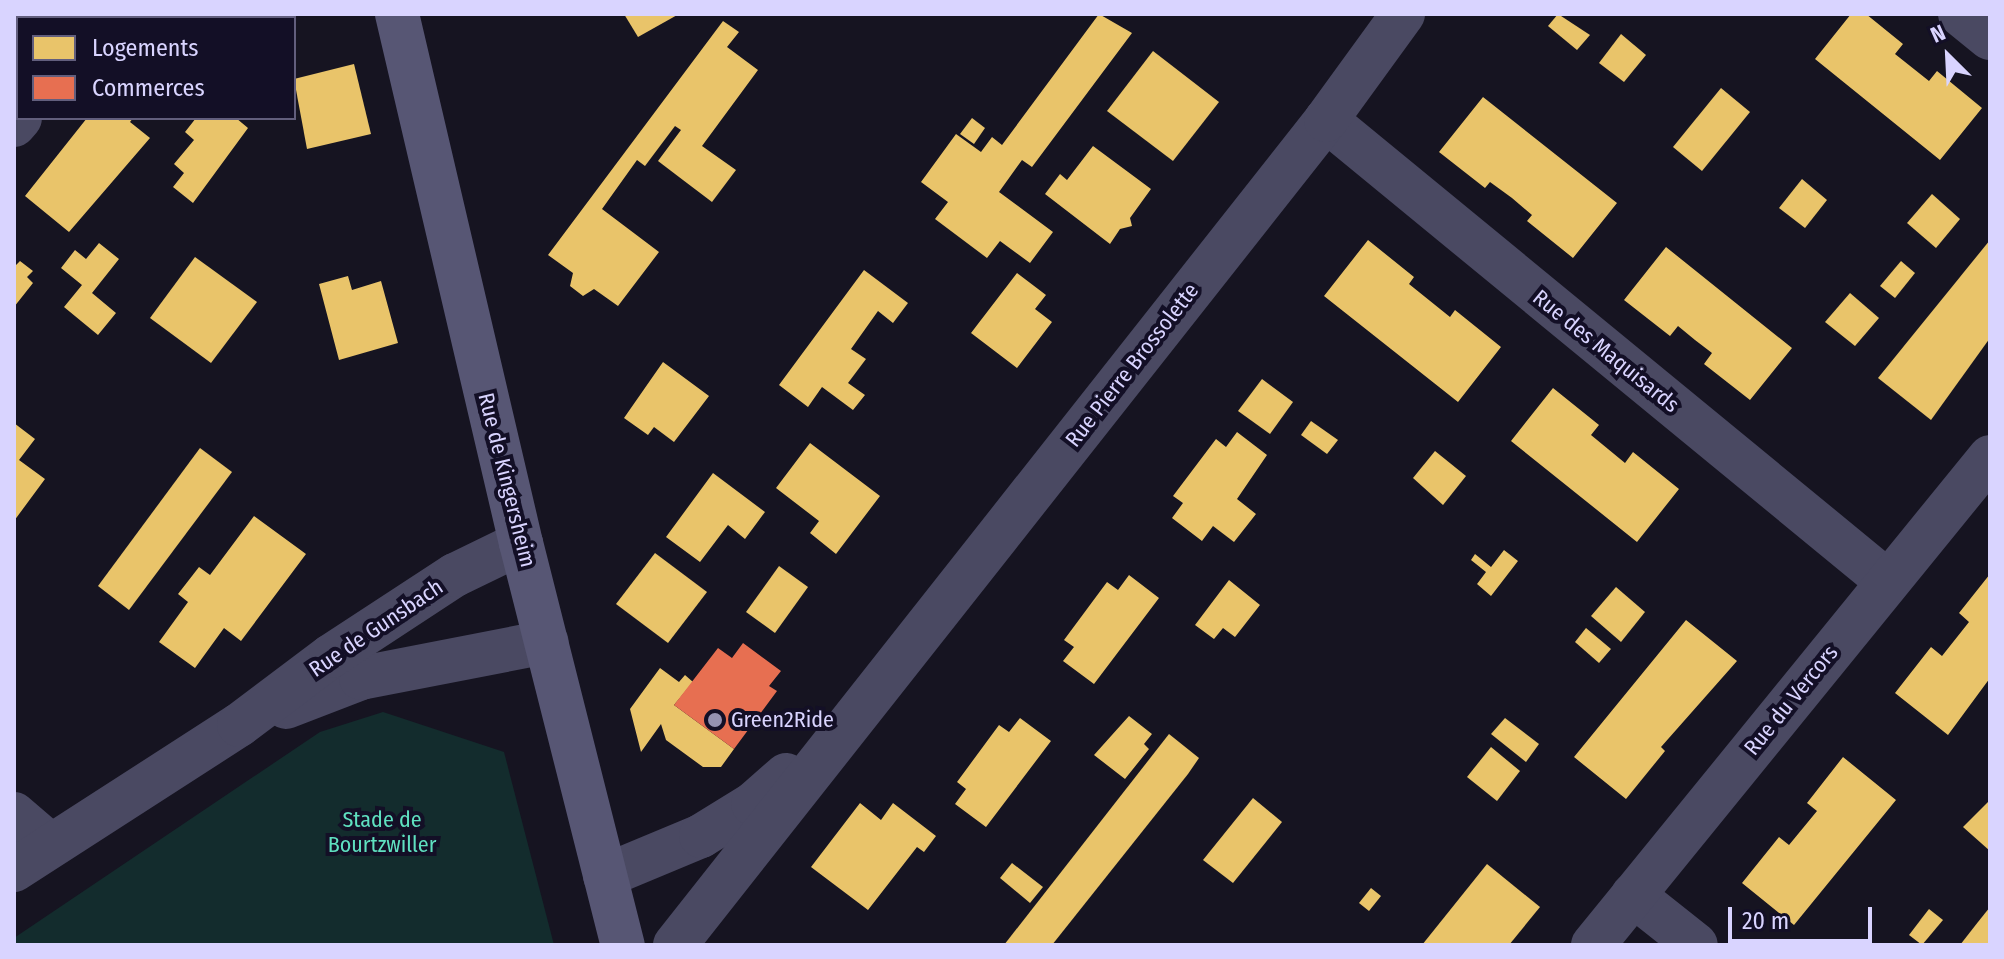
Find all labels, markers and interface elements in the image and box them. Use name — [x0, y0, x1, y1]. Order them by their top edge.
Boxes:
legend — [16, 16, 296, 120]
north arrow — [1908, 16, 1988, 96]
text: N — [1927, 19, 1950, 49]
text: Logements — [92, 34, 199, 62]
text: Commerces — [92, 74, 205, 102]
street label: Rue Pierre Brossolette — [1060, 278, 1204, 452]
street label: Rue des Maquisards — [1528, 284, 1684, 418]
street label: Rue de Kingersheim — [473, 390, 541, 570]
street label: Rue de Gunsbach — [304, 574, 448, 682]
street label: Rue du Vercors — [1739, 640, 1843, 760]
place label: Green2Ride — [731, 707, 834, 733]
marker: Green2Ride — [706, 711, 724, 729]
park label: Stade de Bourtzwiller — [328, 806, 436, 858]
scale bar — [1732, 891, 1876, 941]
text: 20 m — [1742, 907, 1789, 935]

